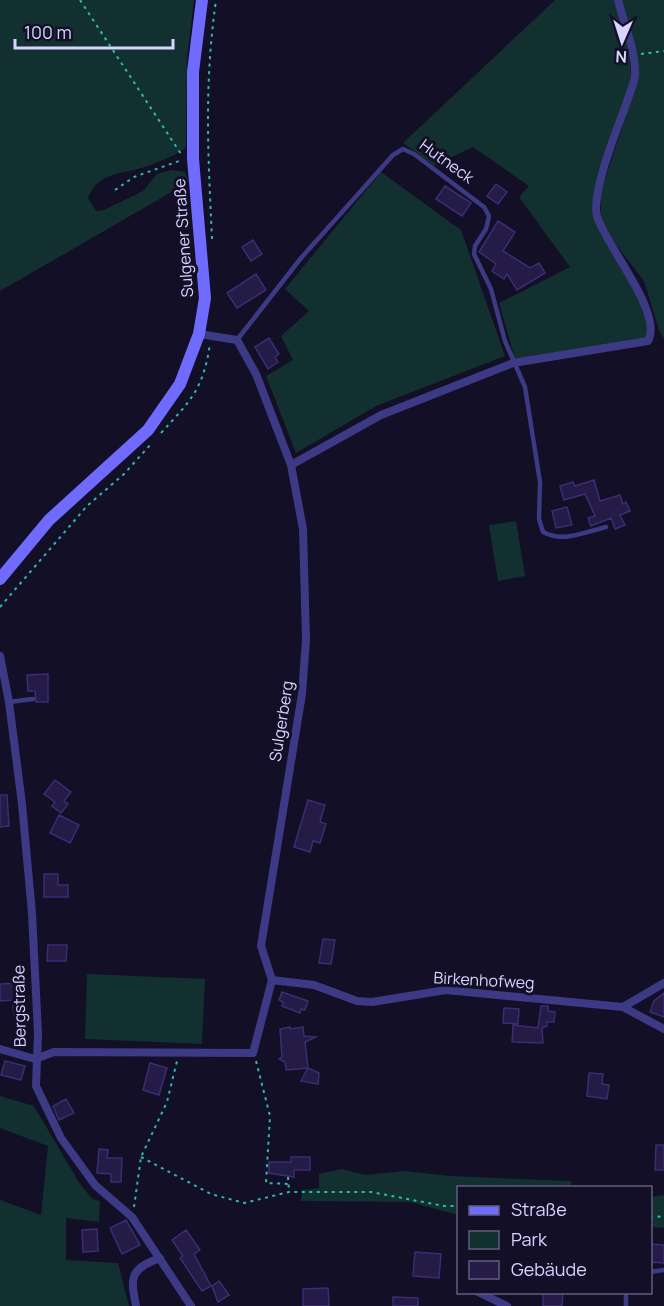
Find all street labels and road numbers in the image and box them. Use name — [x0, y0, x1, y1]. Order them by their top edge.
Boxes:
street label: Hutneck — [415, 134, 480, 189]
street label: Sulgener Straße — [168, 178, 198, 298]
street label: Sulgerberg — [264, 679, 298, 763]
street label: Bergstraße — [7, 965, 31, 1047]
street label: Birkenhofweg — [433, 966, 535, 994]

